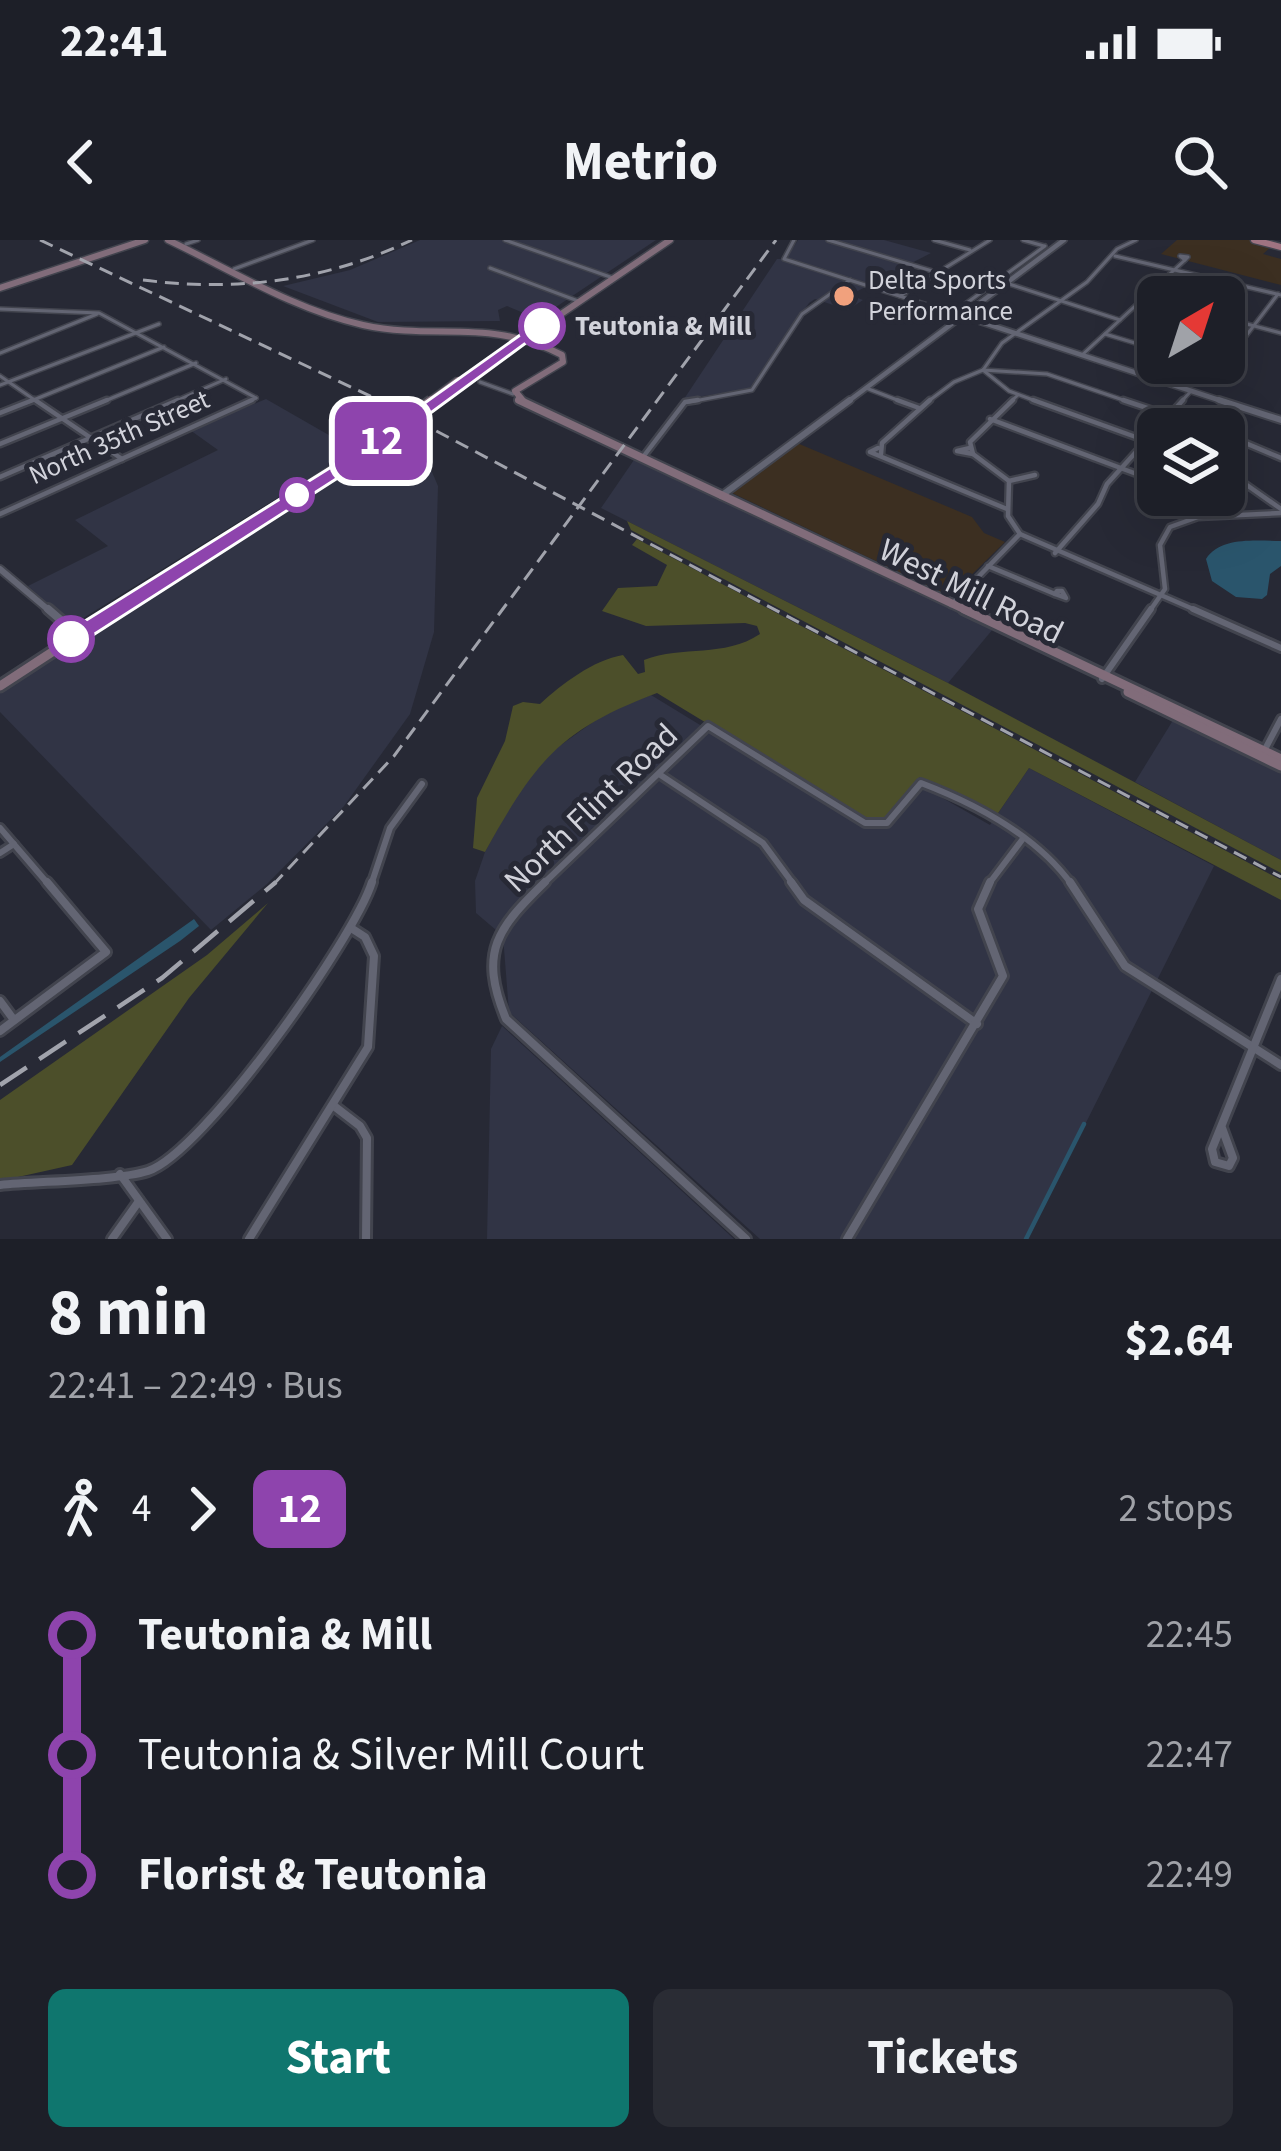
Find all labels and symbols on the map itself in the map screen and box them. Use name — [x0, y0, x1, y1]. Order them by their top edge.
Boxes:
place label: Delta Sports Performance — [868, 261, 1013, 331]
north arrow — [1137, 276, 1245, 384]
marker: Delta Sports Performance — [831, 283, 857, 309]
marker: Teutonia & Mill — [520, 304, 564, 348]
place label: Teutonia & Mill — [575, 307, 752, 346]
street label: North 35th Street — [22, 380, 216, 495]
line badge: 12 — [327, 402, 435, 480]
unlabelled marker — [281, 479, 313, 511]
street label: West Mill Road — [871, 526, 1071, 656]
unlabelled marker — [49, 617, 93, 661]
street label: North Flint Road — [493, 713, 689, 903]

